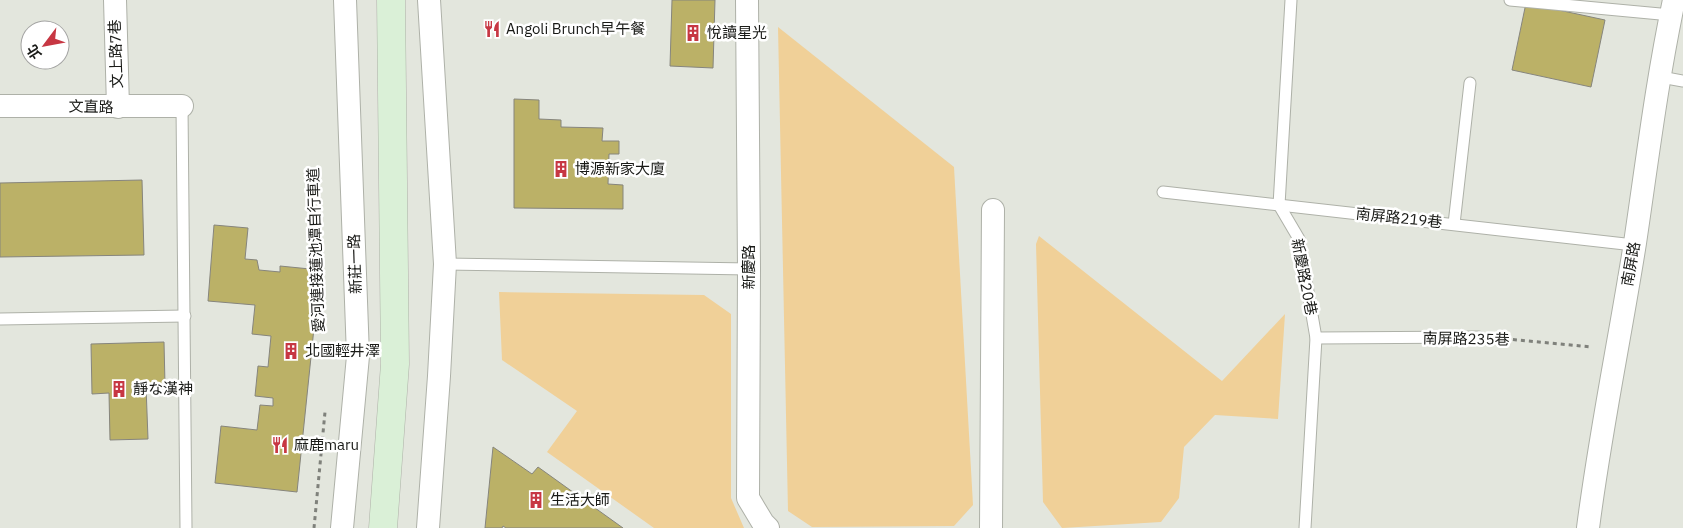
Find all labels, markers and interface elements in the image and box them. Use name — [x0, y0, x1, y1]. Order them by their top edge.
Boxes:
street label: 文上路7巷 — [105, 19, 126, 89]
restaurant icon: Angoli Brunch早午餐 — [482, 19, 502, 39]
place label: Angoli Brunch早午餐 — [506, 19, 645, 38]
north arrow — [20, 20, 70, 70]
building icon: 悅讀星光 — [683, 23, 703, 43]
place label: 悅讀星光 — [707, 23, 767, 42]
text: 北 — [23, 41, 45, 63]
street label: 文直路 — [68, 97, 114, 116]
building icon: 博源新家大廈 — [551, 159, 571, 179]
place label: 博源新家大廈 — [575, 159, 665, 178]
street label: 愛河連接蓮池潭自行車道 — [303, 167, 328, 333]
street label: 南屏路219巷 — [1355, 204, 1443, 231]
street label: 新莊一路 — [344, 234, 365, 294]
street label: 新慶路20巷 — [1288, 237, 1321, 317]
street label: 南屏路 — [1617, 240, 1644, 288]
street label: 新慶路 — [739, 244, 758, 290]
street label: 南屏路235巷 — [1422, 328, 1510, 349]
building icon: 北國輕井澤 — [281, 341, 301, 361]
place label: 北國輕井澤 — [305, 341, 380, 360]
building icon: 靜な漢神 — [109, 379, 129, 399]
place label: 靜な漢神 — [133, 379, 193, 398]
restaurant icon: 麻鹿maru — [270, 435, 290, 455]
place label: 麻鹿maru — [294, 435, 359, 454]
building icon: 生活大師 — [526, 490, 546, 510]
place label: 生活大師 — [550, 490, 610, 509]

